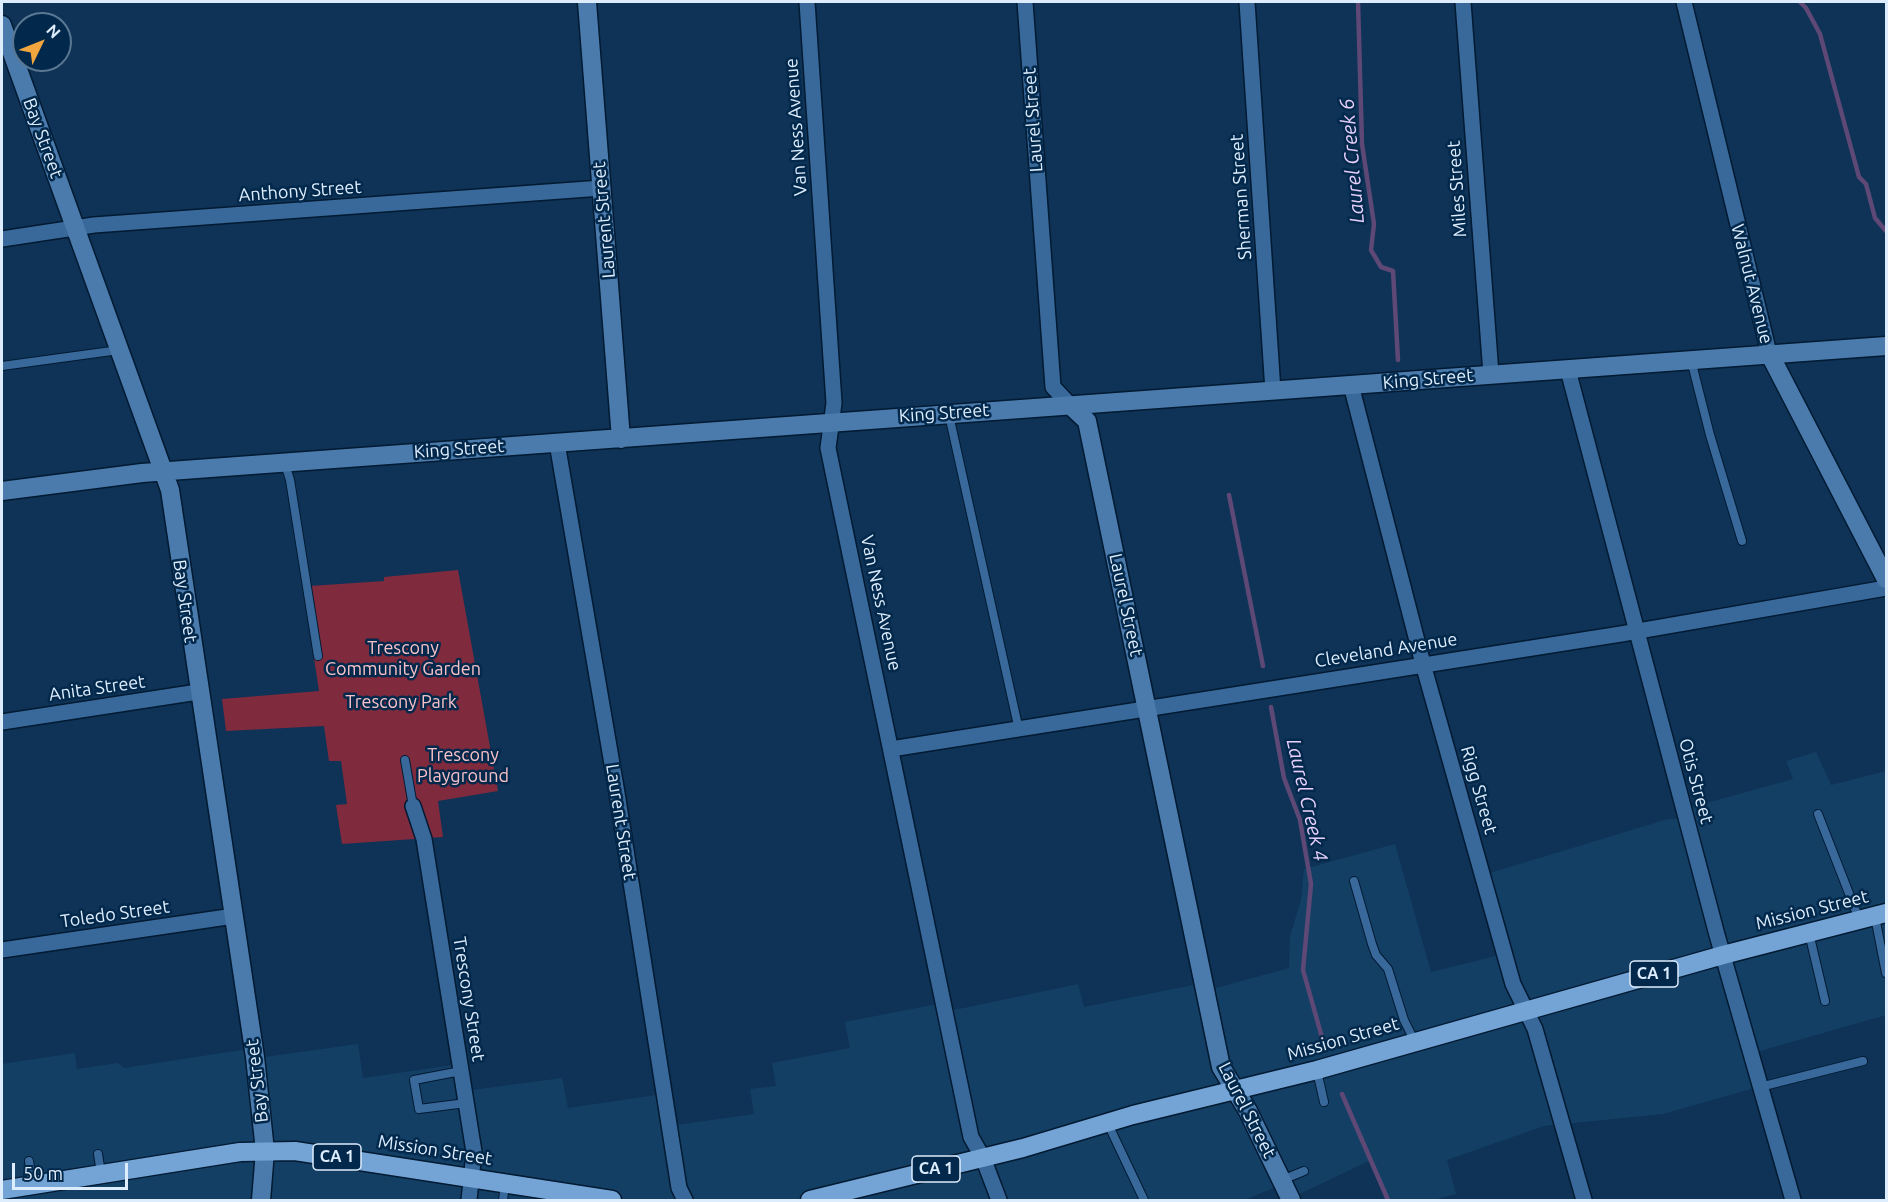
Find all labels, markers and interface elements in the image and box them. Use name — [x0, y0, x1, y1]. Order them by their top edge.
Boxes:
north arrow — [12, 12, 72, 72]
text: N — [43, 21, 64, 42]
street label: Van Ness Avenue — [780, 57, 812, 197]
street label: Laurel Street — [1019, 67, 1047, 173]
street label: Bay Street — [19, 95, 67, 181]
water label: Laurel Creek 6 — [1335, 98, 1369, 224]
street label: Sherman Street — [1226, 133, 1256, 261]
street label: Miles Street — [1443, 140, 1471, 238]
street label: Laurent Street — [588, 161, 620, 279]
street label: Anthony Street — [238, 176, 362, 206]
street label: Walnut Avenue — [1727, 222, 1777, 346]
street label: King Street — [1382, 364, 1474, 394]
street label: King Street — [898, 399, 990, 427]
street label: King Street — [413, 435, 505, 463]
street label: Van Ness Avenue — [856, 533, 906, 673]
street label: Laurel Street — [1105, 552, 1147, 658]
street label: Bay Street — [168, 558, 202, 644]
street label: Cleveland Avenue — [1313, 628, 1459, 672]
park label: Trescony Community Garden — [325, 637, 481, 680]
street label: Anita Street — [47, 671, 147, 705]
park label: Trescony Park — [345, 691, 457, 713]
water label: Laurel Creek 4 — [1281, 736, 1333, 864]
street label: Otis Street — [1674, 736, 1718, 826]
street label: Rigg Street — [1456, 743, 1502, 837]
park label: Trescony Playground — [417, 744, 509, 786]
street label: Laurent Street — [601, 762, 641, 882]
street label: Mission Street — [1753, 886, 1871, 934]
street label: Toledo Street — [59, 896, 171, 932]
street label: Trescony Street — [448, 935, 490, 1063]
road number: CA 1 — [1630, 961, 1678, 987]
street label: Mission Street — [1285, 1013, 1401, 1065]
street label: Bay Street — [241, 1038, 273, 1124]
street label: Laurel Street — [1214, 1059, 1280, 1161]
street label: Mission Street — [376, 1130, 494, 1170]
road number: CA 1 — [313, 1144, 361, 1170]
scale bar — [15, 1151, 130, 1189]
road number: CA 1 — [912, 1156, 960, 1182]
text: 50 m — [23, 1163, 63, 1183]

